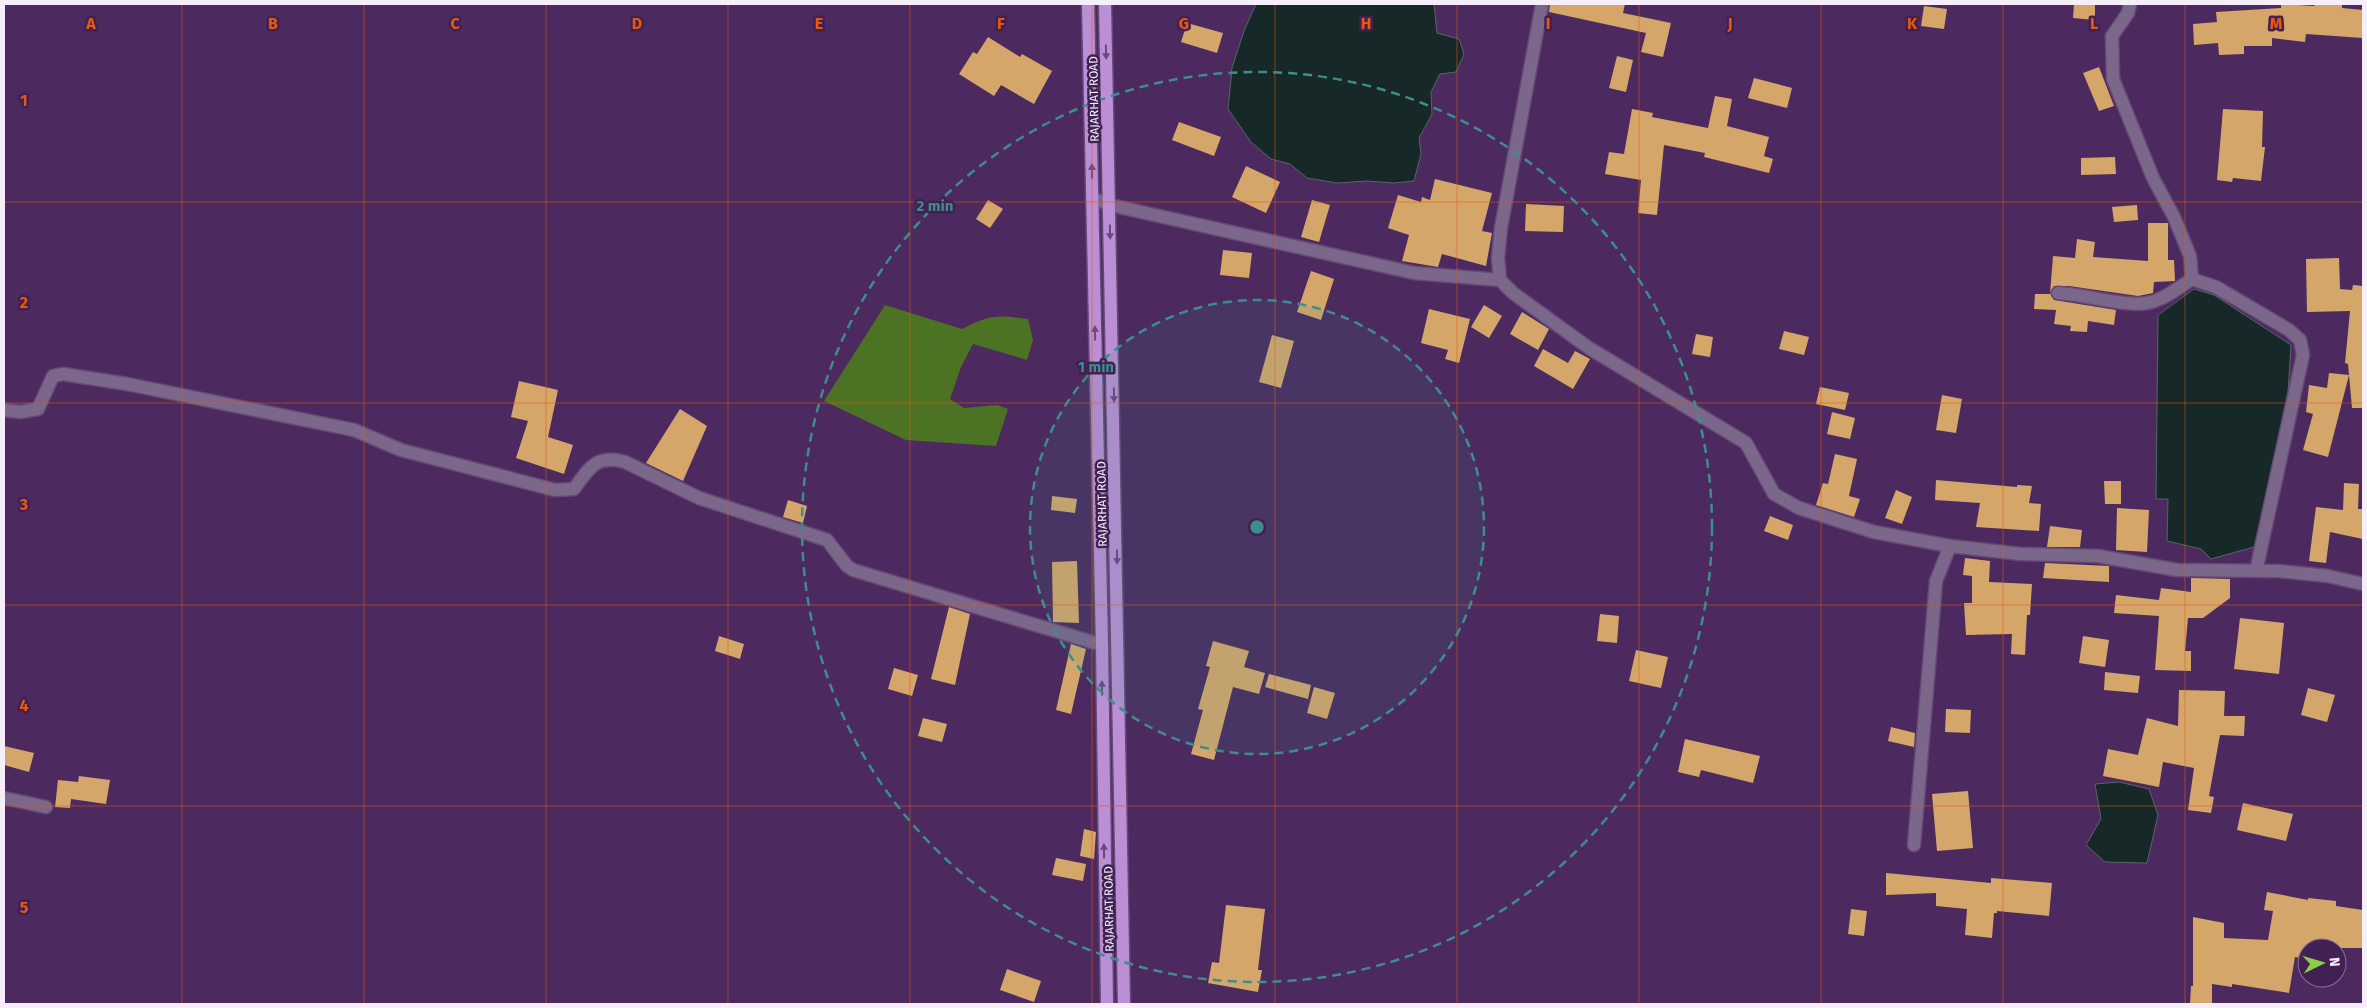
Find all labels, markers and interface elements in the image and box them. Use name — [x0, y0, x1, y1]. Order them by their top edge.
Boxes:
text: A — [85, 14, 96, 33]
text: B — [268, 14, 278, 33]
text: C — [450, 14, 460, 33]
text: D — [632, 14, 642, 33]
text: E — [815, 14, 823, 33]
text: F — [997, 14, 1005, 33]
text: G — [1179, 14, 1189, 33]
text: H — [1361, 14, 1371, 33]
text: I — [1546, 14, 1550, 33]
text: J — [1726, 14, 1733, 33]
text: K — [1907, 14, 1918, 33]
text: L — [2090, 14, 2098, 33]
text: M — [2270, 14, 2283, 33]
one-way arrow — [1103, 45, 1111, 61]
street label: RAJARHAT ROAD — [1086, 56, 1102, 142]
text: 1 — [20, 91, 28, 110]
one-way arrow — [1088, 162, 1096, 178]
text: 2 min — [917, 197, 953, 215]
one-way arrow — [1107, 225, 1115, 241]
text: 2 — [20, 293, 28, 312]
one-way arrow — [1091, 325, 1099, 341]
text: 1 min — [1078, 358, 1114, 376]
one-way arrow — [1110, 387, 1118, 403]
street label: RAJARHAT ROAD — [1094, 461, 1110, 547]
text: 3 — [19, 495, 28, 514]
centre of rings — [1248, 518, 1266, 536]
one-way arrow — [1113, 550, 1121, 566]
one-way arrow — [1098, 680, 1106, 696]
text: 4 — [19, 696, 29, 715]
one-way arrow — [1100, 842, 1108, 858]
street label: RAJARHAT ROAD — [1101, 866, 1117, 952]
text: 5 — [20, 898, 29, 917]
north arrow — [2297, 938, 2347, 988]
text: N — [2326, 957, 2343, 967]

